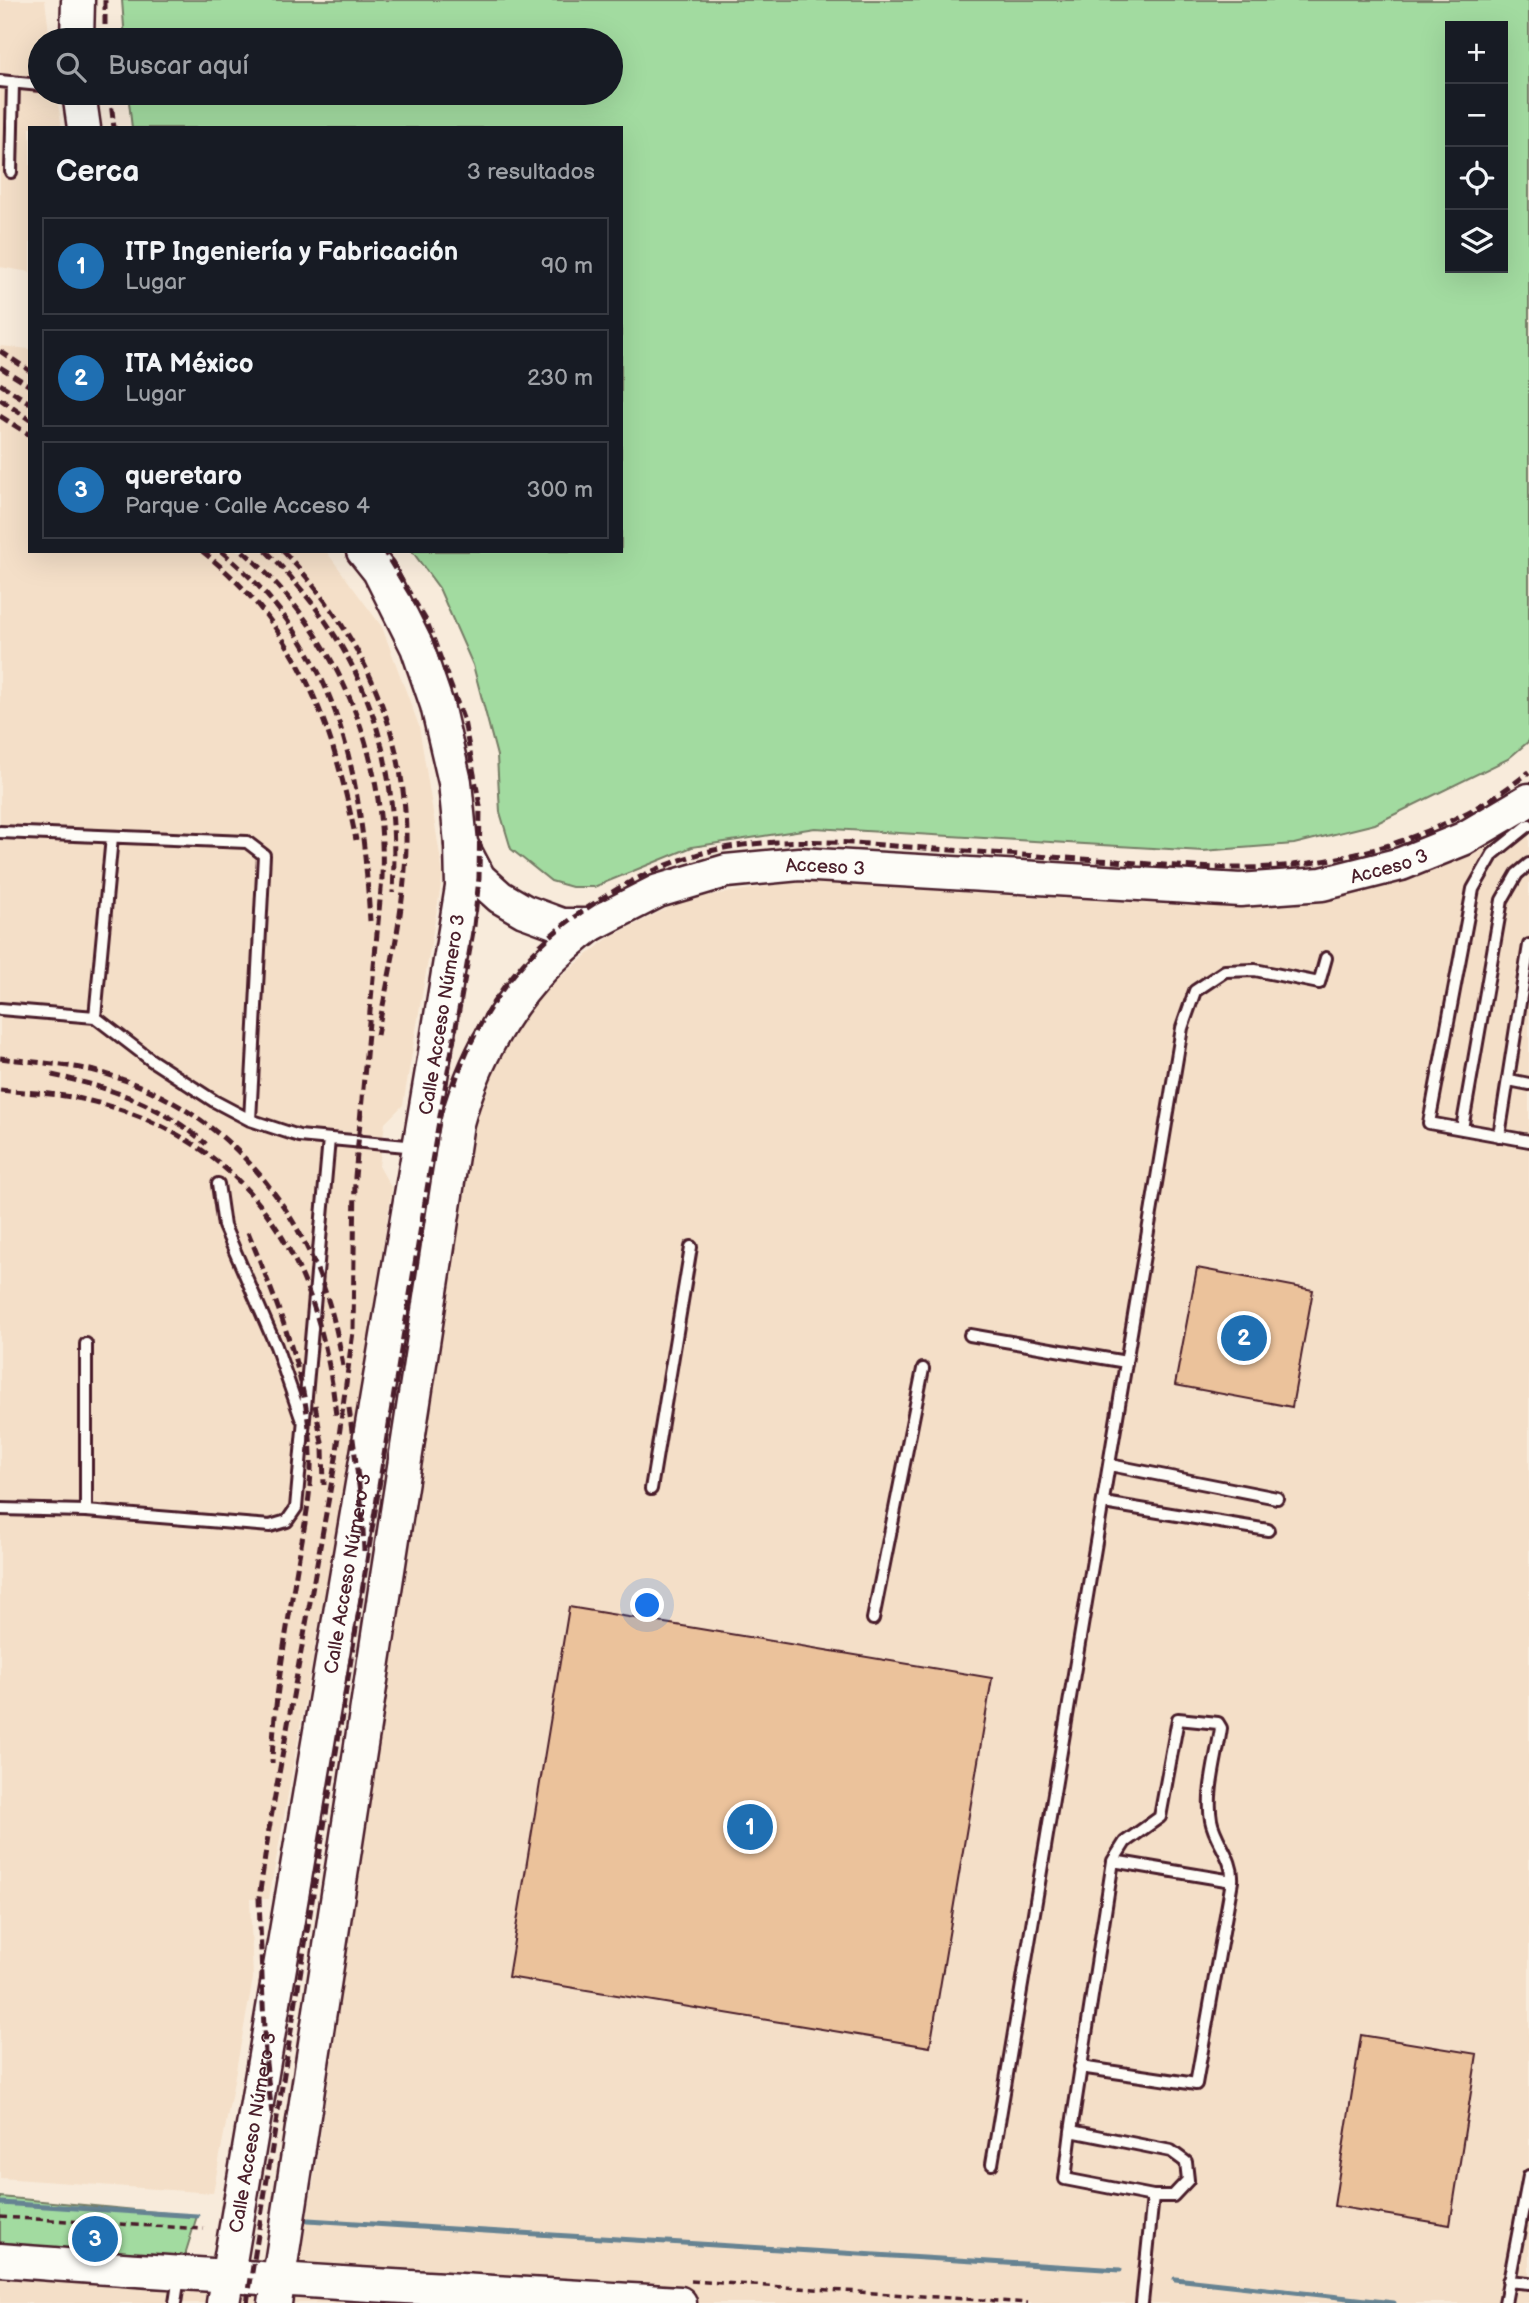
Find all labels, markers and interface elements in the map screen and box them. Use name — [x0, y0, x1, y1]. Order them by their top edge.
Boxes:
map controls — [1445, 21, 1508, 273]
button: + — [1445, 21, 1508, 84]
search box — [28, 28, 623, 105]
icon: search — [52, 48, 90, 86]
text: Buscar aquí — [108, 51, 249, 82]
button: − — [1445, 84, 1508, 147]
button: locate — [1445, 147, 1508, 210]
text: Cerca — [56, 154, 139, 190]
text: 3 resultados — [467, 158, 595, 186]
button: layers — [1445, 210, 1508, 273]
text: ITP Ingeniería y Fabricación — [125, 237, 458, 268]
text: 1 — [76, 252, 86, 280]
text: 90 m — [541, 252, 593, 280]
text: Lugar — [125, 268, 186, 296]
text: ITA México — [125, 349, 254, 380]
text: 2 — [74, 364, 88, 392]
text: 230 m — [527, 364, 593, 392]
text: Lugar — [125, 380, 186, 408]
text: queretaro — [125, 461, 242, 492]
text: 3 — [74, 476, 88, 504]
text: 300 m — [527, 476, 593, 504]
text: Parque · Calle Acceso 4 — [125, 492, 370, 520]
street label: Acceso 3 — [1348, 844, 1432, 889]
street label: Acceso 3 — [785, 854, 866, 881]
street label: Calle Acceso Número 3 — [415, 913, 470, 1117]
pin: 2 — [1221, 1312, 1267, 1364]
street label: Calle Acceso Número 3 — [320, 1472, 377, 1676]
your location — [630, 1588, 664, 1622]
pin: 1 — [727, 1801, 773, 1853]
street label: Calle Acceso Número 3 — [225, 2031, 282, 2235]
pin: 3 — [72, 2213, 118, 2265]

